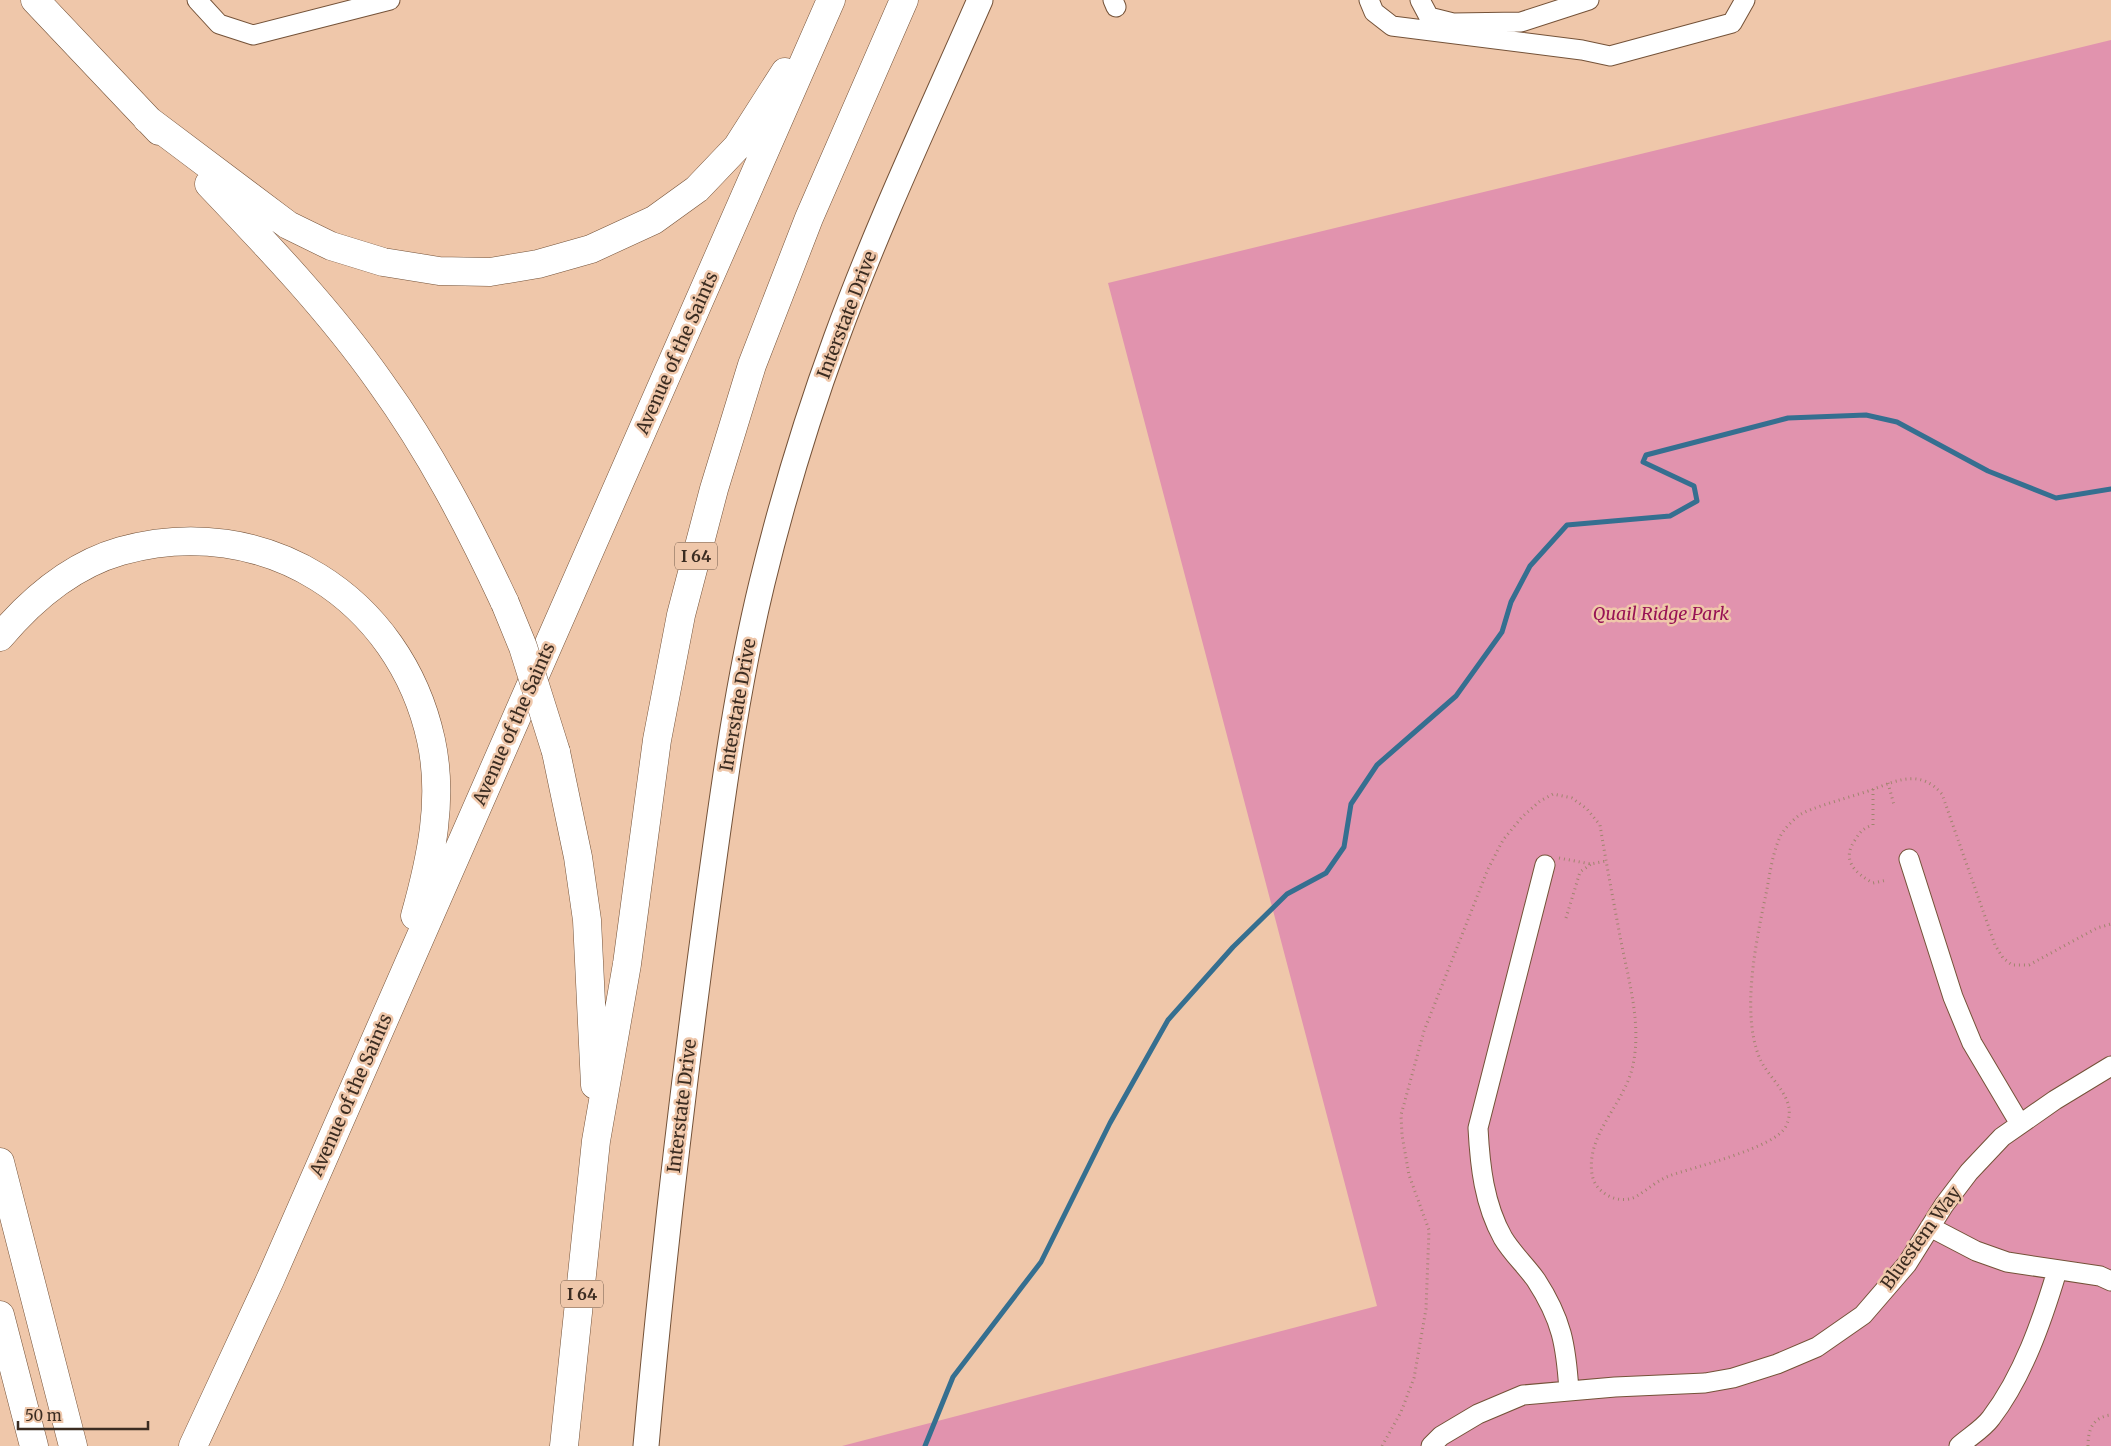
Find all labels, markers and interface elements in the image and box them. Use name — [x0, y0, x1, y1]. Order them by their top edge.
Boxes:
street label: Interstate Drive — [812, 248, 881, 382]
street label: Avenue of the Saints — [630, 268, 723, 439]
road number: I 64 — [675, 542, 717, 570]
park label: Quail Ridge Park — [1593, 602, 1729, 625]
street label: Interstate Drive — [714, 637, 761, 773]
street label: Avenue of the Saints — [467, 639, 560, 810]
street label: Avenue of the Saints — [304, 1010, 397, 1181]
street label: Interstate Drive — [662, 1038, 701, 1174]
street label: Bluestem Way — [1875, 1181, 1966, 1294]
road number: I 64 — [561, 1280, 603, 1308]
scale bar — [18, 1398, 148, 1430]
text: 50 m — [25, 1406, 62, 1425]

